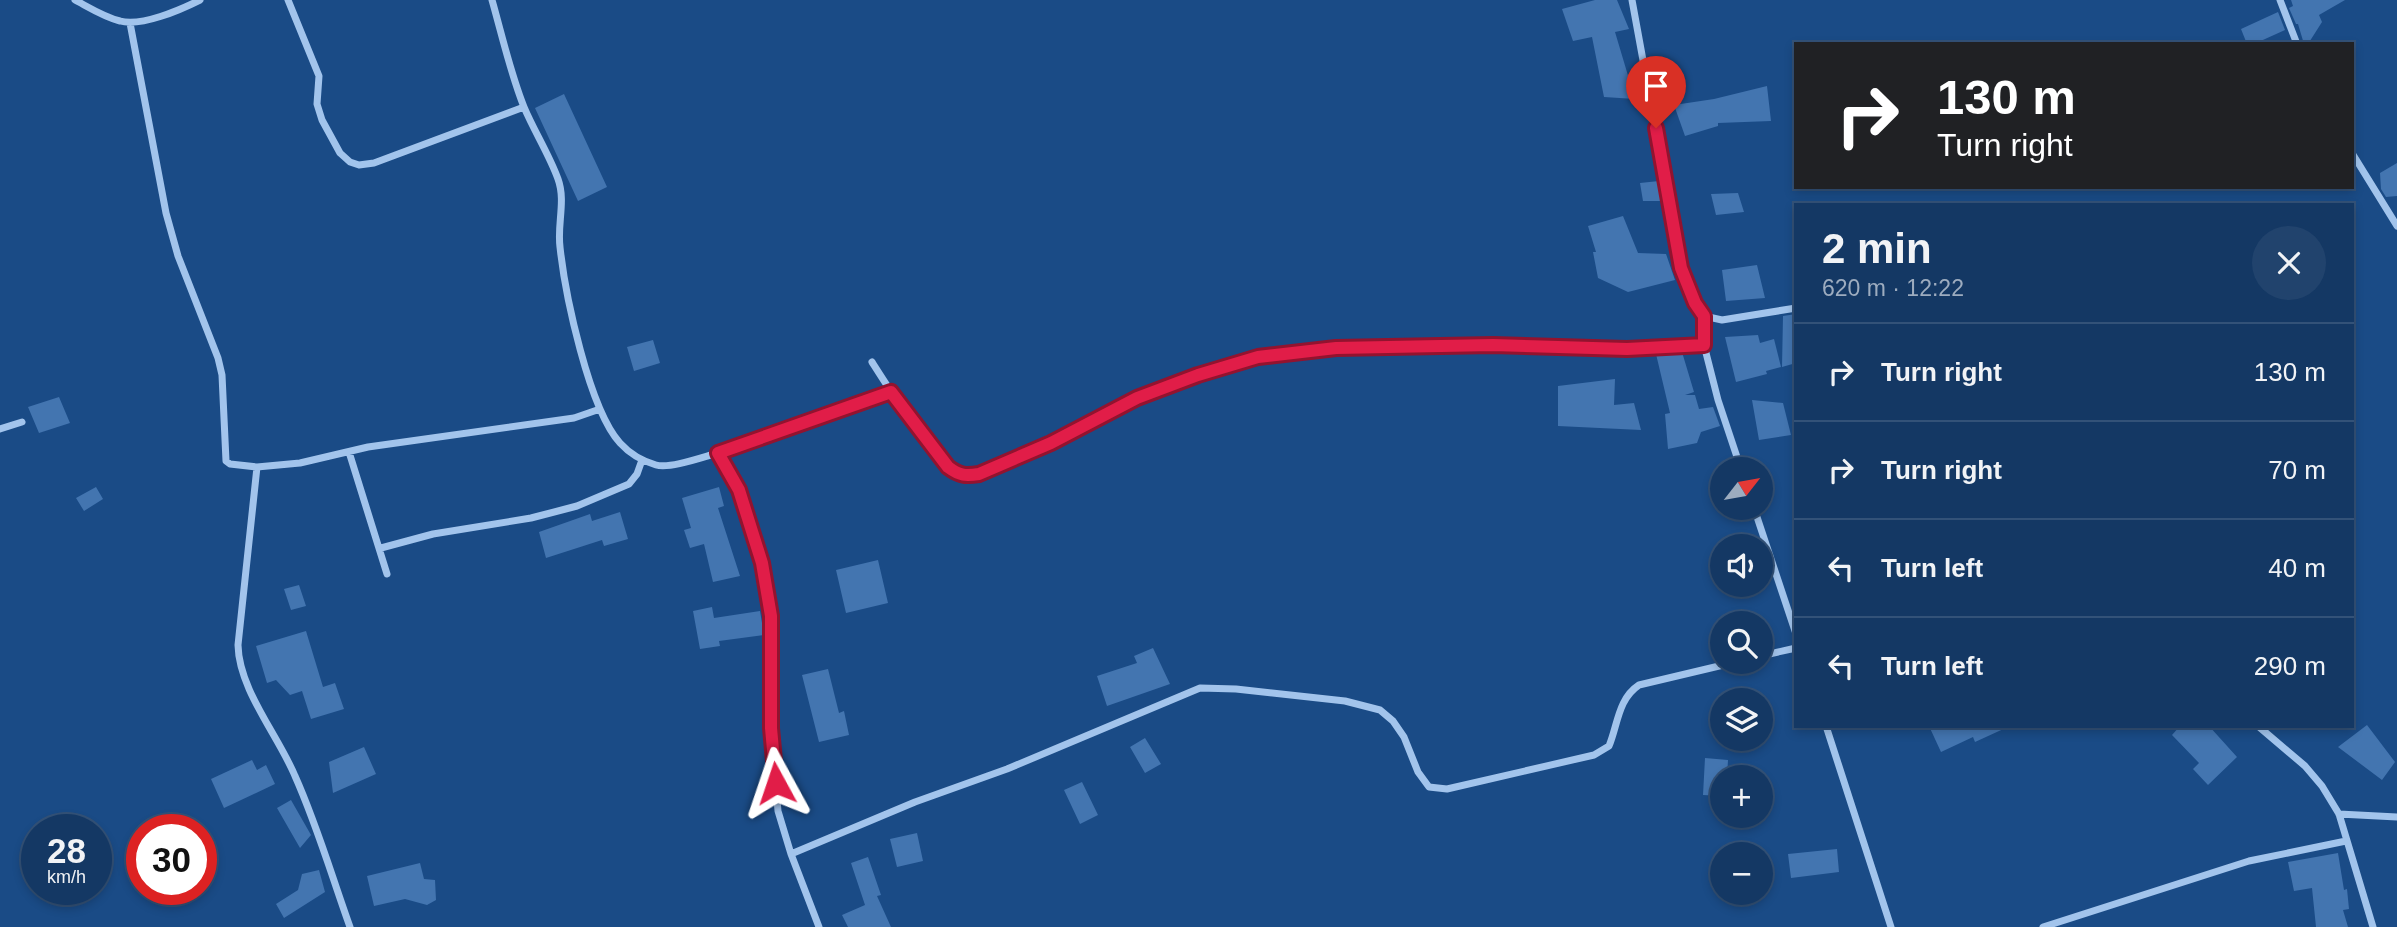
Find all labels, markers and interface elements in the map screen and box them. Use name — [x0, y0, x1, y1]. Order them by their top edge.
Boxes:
pin — [1626, 56, 1686, 128]
icon: arrive — [1637, 67, 1675, 105]
icon: right — [1822, 70, 1913, 161]
text: 130 m — [1937, 70, 2076, 124]
text: Turn right — [1937, 127, 2073, 163]
text: 2 min — [1822, 225, 1932, 272]
button: close — [2252, 226, 2326, 300]
text: 620 m · 12:22 — [1822, 275, 1964, 301]
icon: right — [1822, 353, 1860, 391]
text: Turn right — [1881, 357, 2002, 387]
text: 130 m — [2254, 357, 2326, 387]
icon: right — [1822, 451, 1860, 489]
text: Turn right — [1881, 455, 2002, 485]
text: 70 m — [2268, 455, 2326, 485]
north arrow — [1710, 457, 1773, 520]
map controls — [1710, 457, 1773, 905]
button: sound — [1710, 534, 1773, 597]
icon: left — [1822, 549, 1860, 587]
text: Turn left — [1881, 553, 1983, 583]
text: 40 m — [2268, 553, 2326, 583]
button: search — [1710, 611, 1773, 674]
icon: left — [1822, 647, 1860, 685]
text: Turn left — [1881, 651, 1983, 681]
text: 290 m — [2254, 651, 2326, 681]
button: layers — [1710, 688, 1773, 751]
position arrow — [739, 746, 813, 820]
button: + — [1710, 765, 1773, 828]
speed limit sign: 30 — [126, 814, 217, 905]
text: 28 — [47, 831, 86, 870]
button: − — [1710, 842, 1773, 905]
text: km/h — [47, 867, 86, 887]

